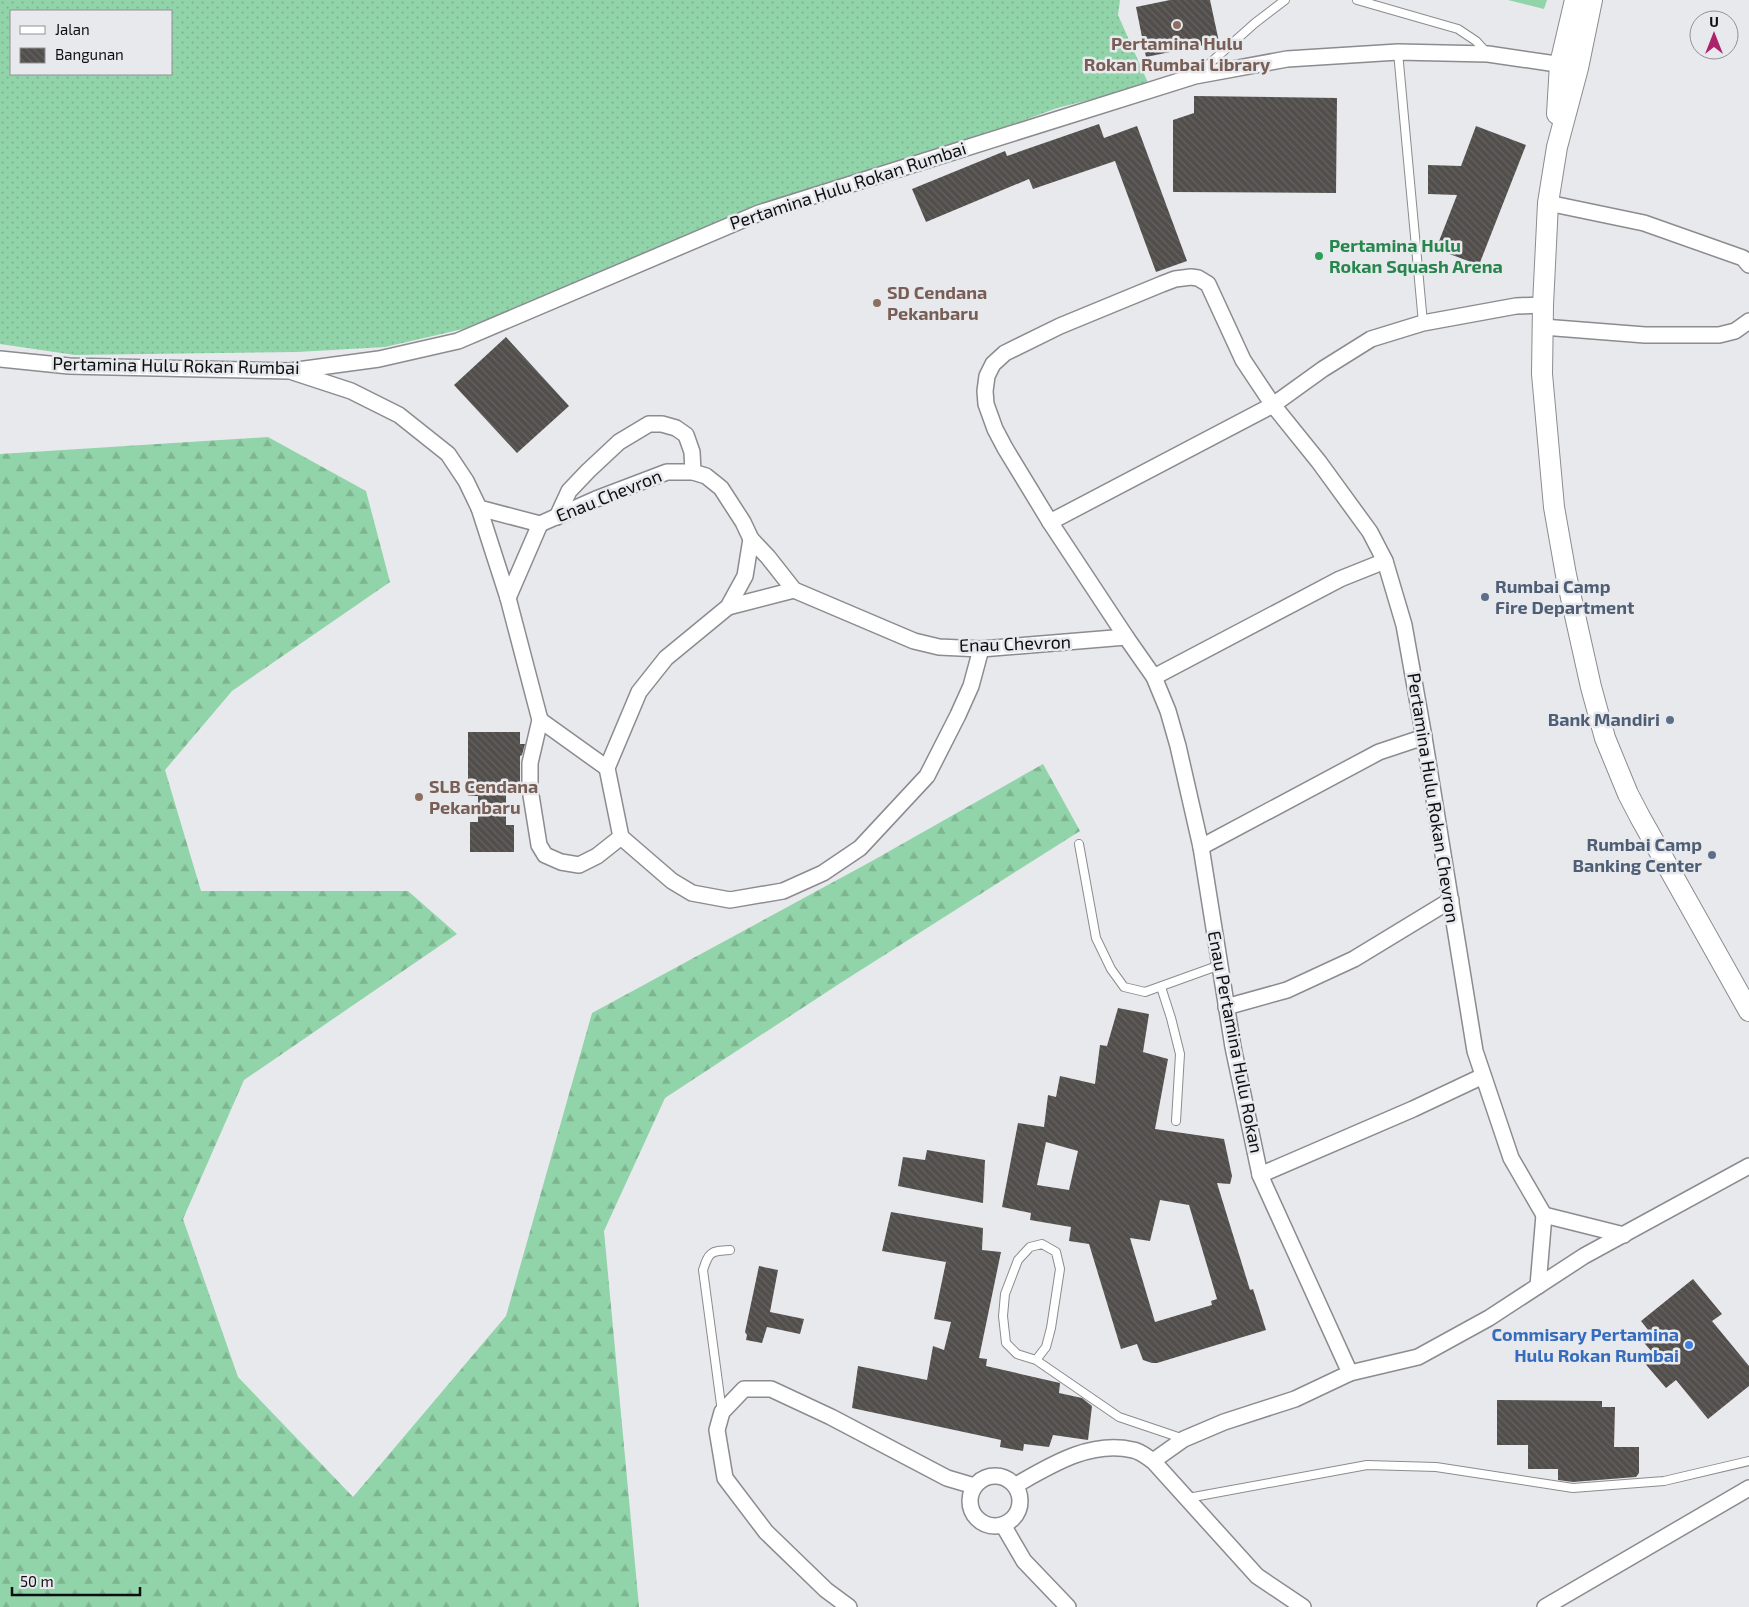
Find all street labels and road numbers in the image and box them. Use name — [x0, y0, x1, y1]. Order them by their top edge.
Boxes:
street label: Pertamina Hulu Rokan Rumbai — [727, 136, 969, 234]
street label: Pertamina Hulu Rokan Rumbai — [52, 352, 300, 378]
street label: Enau Chevron — [552, 464, 665, 526]
street label: Enau Chevron — [958, 630, 1071, 656]
street label: Pertamina Hulu Rokan Chevron — [1403, 671, 1465, 924]
street label: Enau Pertamina Hulu Rokan — [1204, 929, 1268, 1155]

